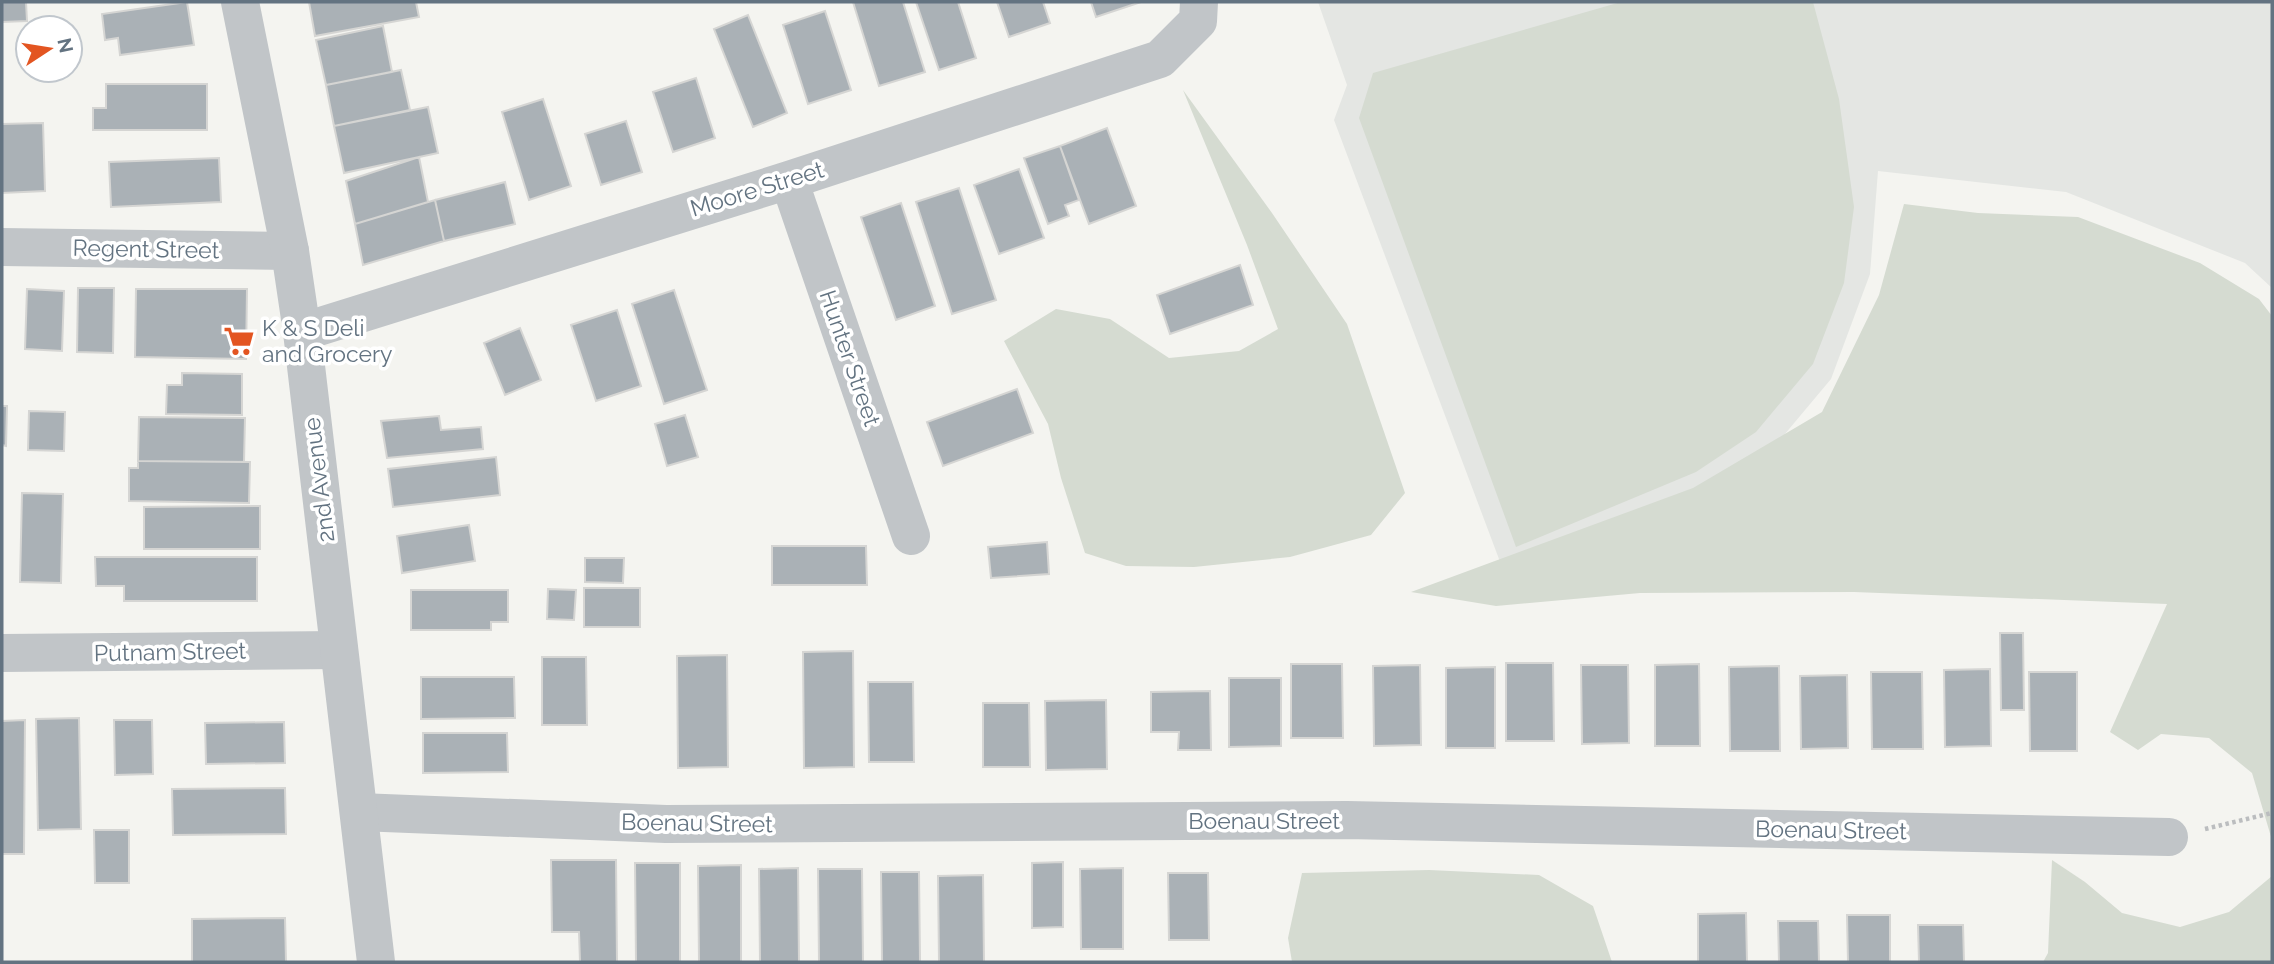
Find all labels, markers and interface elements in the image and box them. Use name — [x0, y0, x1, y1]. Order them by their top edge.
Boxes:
north arrow — [14, 14, 84, 84]
text: N — [53, 36, 78, 55]
street label: Moore Street — [687, 155, 827, 222]
street label: Regent Street — [73, 234, 220, 263]
street label: Hunter Street — [815, 286, 886, 430]
place label: K & S Deli and Grocery — [262, 314, 393, 367]
supermarket icon: K & S Deli and Grocery — [222, 324, 256, 358]
street label: 2nd Avenue — [297, 416, 340, 544]
street label: Putnam Street — [94, 637, 247, 666]
street label: Boenau Street — [1188, 807, 1340, 834]
street label: Boenau Street — [621, 808, 773, 837]
street label: Boenau Street — [1755, 815, 1907, 844]

